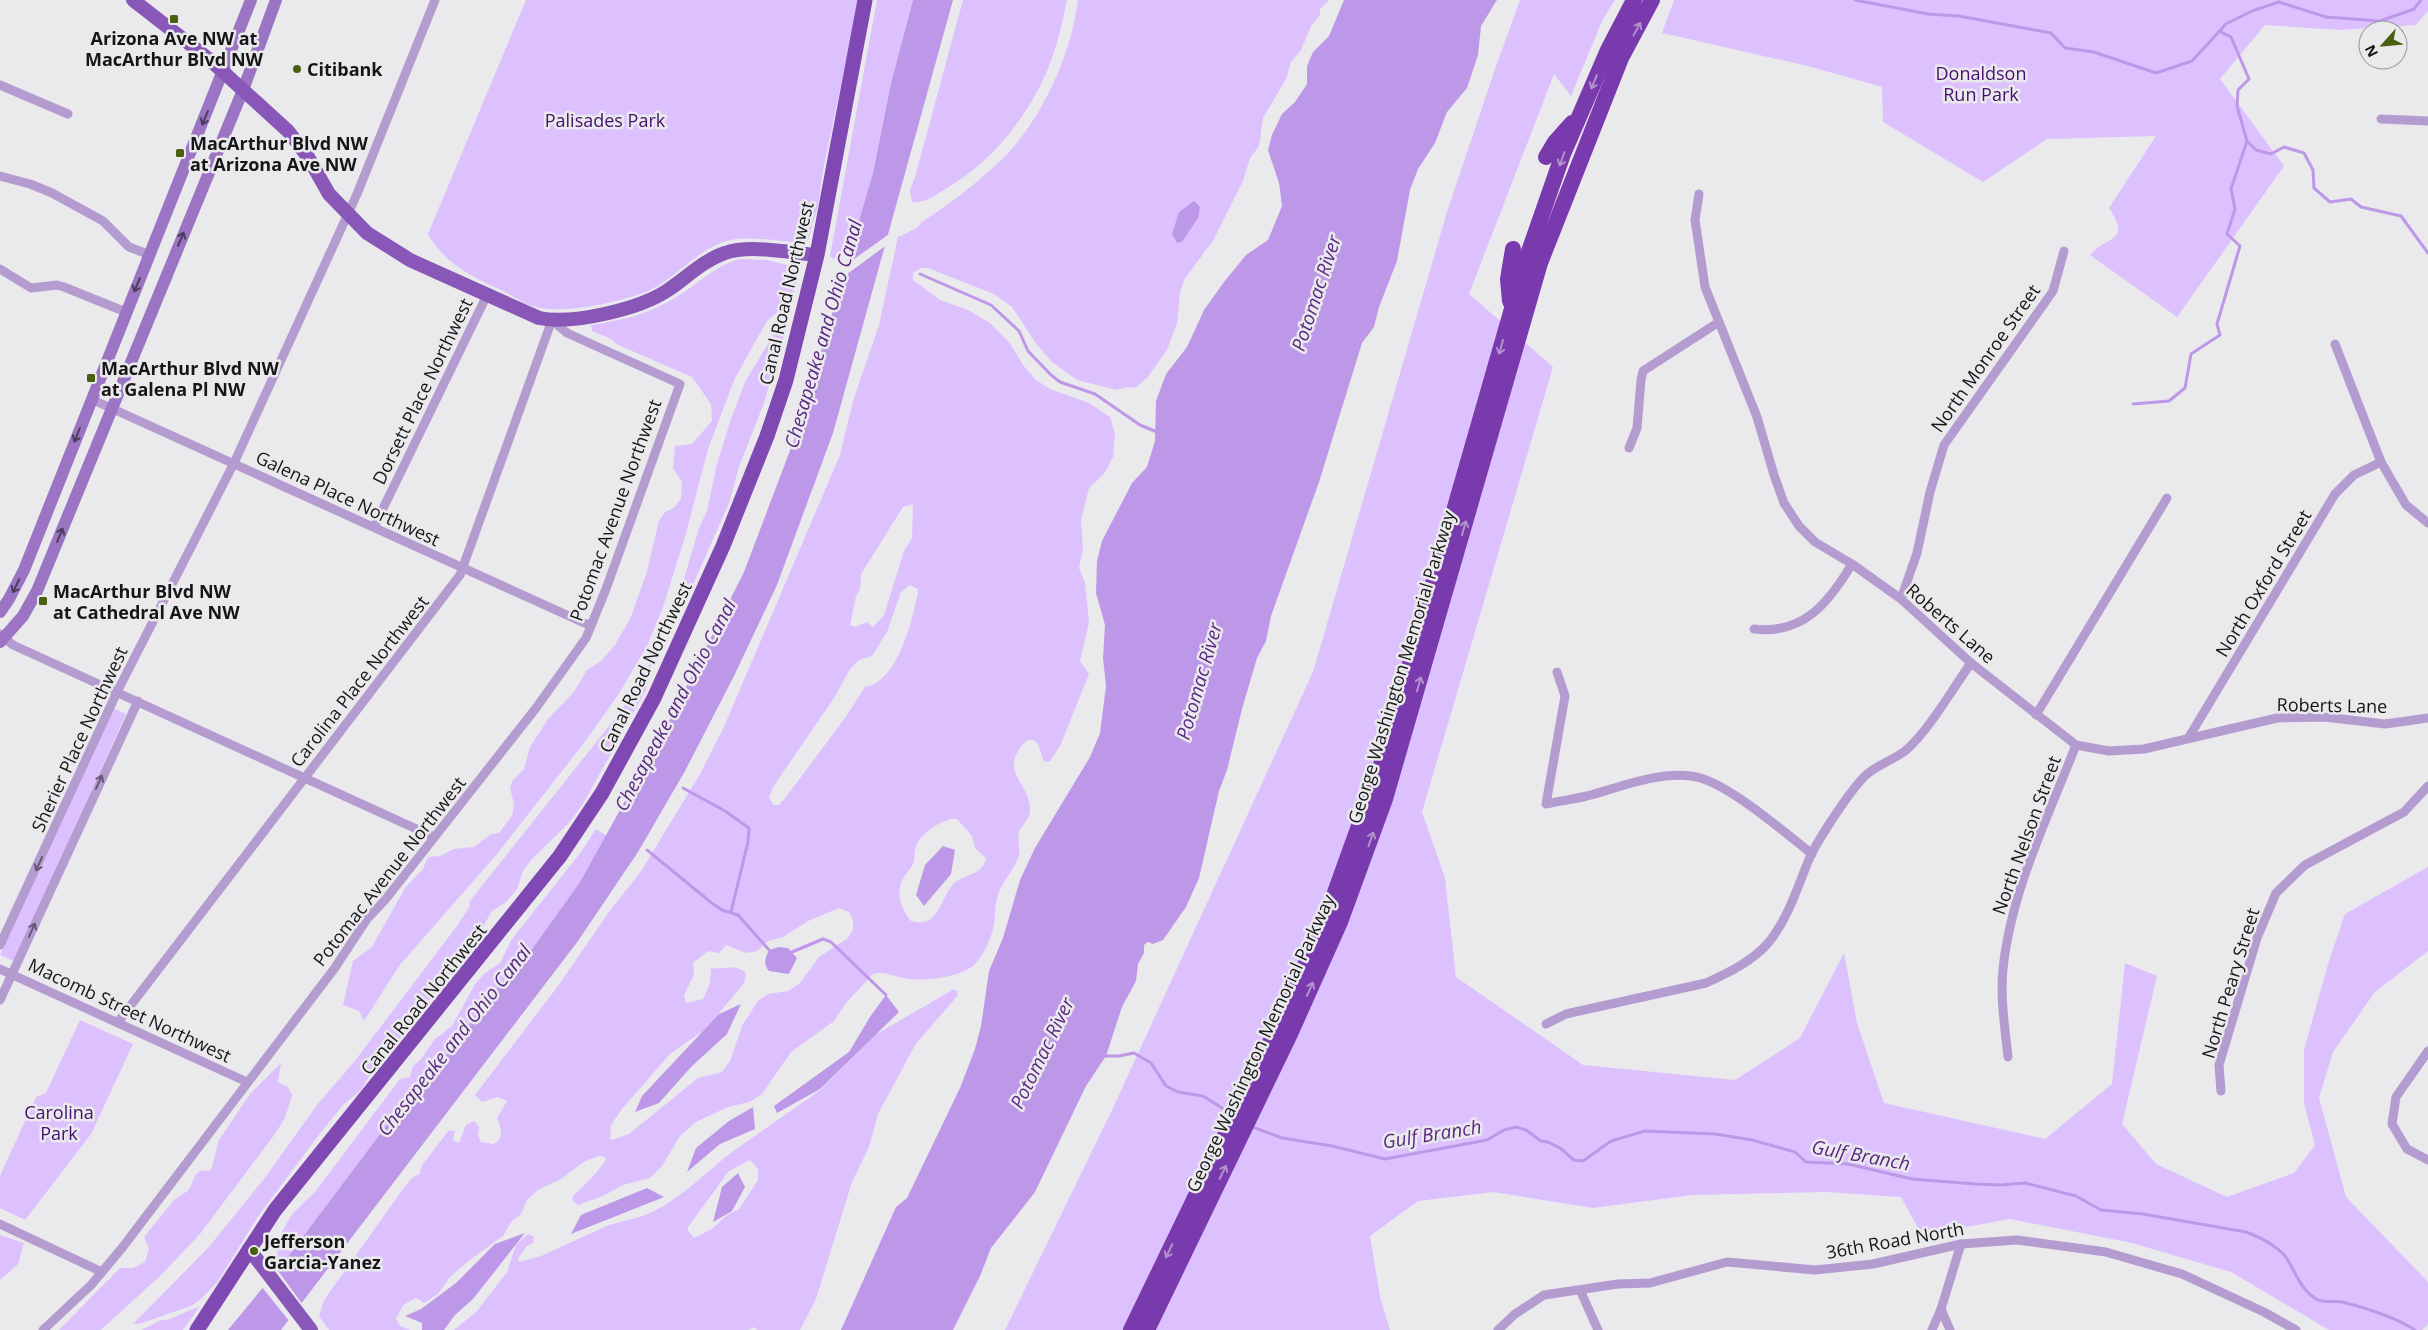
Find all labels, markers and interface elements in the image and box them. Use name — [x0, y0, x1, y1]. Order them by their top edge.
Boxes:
marker: Arizona Ave NW at MacArthur Blvd NW — [168, 13, 180, 25]
north arrow — [2358, 20, 2408, 70]
one-way arrow — [1632, 22, 1642, 37]
place label: Arizona Ave NW at MacArthur Blvd NW — [85, 26, 264, 71]
text: N — [2360, 42, 2382, 61]
place label: Citibank — [307, 57, 383, 81]
park label: Donaldson Run Park — [1936, 61, 2026, 106]
marker: Citibank — [291, 63, 303, 75]
one-way arrow — [1589, 74, 1599, 89]
park label: Palisades Park — [545, 108, 666, 132]
one-way arrow — [200, 110, 210, 125]
place label: MacArthur Blvd NW at Arizona Ave NW — [190, 131, 369, 176]
marker: MacArthur Blvd NW at Arizona Ave NW — [174, 147, 186, 159]
one-way arrow — [1557, 151, 1566, 166]
street label: Canal Road Northwest — [753, 199, 819, 387]
water label: Chesapeake and Ohio Canal — [778, 216, 868, 451]
water label: Potomac River — [1285, 230, 1347, 354]
one-way arrow — [177, 232, 186, 247]
one-way arrow — [132, 277, 142, 292]
street label: North Monroe Street — [1925, 279, 2045, 437]
street label: Dorsett Place Northwest — [366, 294, 478, 488]
one-way arrow — [1496, 339, 1506, 355]
place label: MacArthur Blvd NW at Galena Pl NW — [101, 356, 280, 401]
marker: MacArthur Blvd NW at Galena Pl NW — [85, 372, 97, 384]
street label: Potomac Avenue Northwest — [564, 396, 666, 624]
one-way arrow — [72, 427, 81, 443]
street label: Galena Place Northwest — [252, 445, 444, 551]
street label: North Oxford Street — [2210, 505, 2316, 661]
street label: George Washington Memorial Parkway — [1342, 507, 1460, 826]
one-way arrow — [1460, 520, 1469, 536]
one-way arrow — [56, 528, 65, 543]
street label: Canal Road Northwest — [593, 577, 697, 757]
one-way arrow — [11, 578, 20, 593]
street label: Roberts Lane — [1901, 578, 2001, 668]
place label: MacArthur Blvd NW at Cathedral Ave NW — [53, 579, 240, 624]
street label: Carolina Place Northwest — [284, 590, 434, 772]
water label: Chesapeake and Ohio Canal — [608, 593, 743, 815]
marker: MacArthur Blvd NW at Cathedral Ave NW — [37, 595, 49, 607]
water label: Potomac River — [1170, 618, 1229, 743]
street label: Sherier Place Northwest — [25, 642, 133, 836]
one-way arrow — [1415, 676, 1425, 692]
street label: Roberts Lane — [2276, 692, 2388, 718]
street label: North Nelson Street — [1986, 752, 2066, 918]
street label: Potomac Avenue Northwest — [307, 771, 471, 971]
one-way arrow — [95, 775, 105, 790]
one-way arrow — [1367, 832, 1376, 847]
one-way arrow — [33, 856, 43, 871]
street label: George Washington Memorial Parkway — [1180, 889, 1340, 1196]
street label: North Peary Street — [2196, 905, 2264, 1061]
street label: Canal Road Northwest — [355, 919, 491, 1079]
one-way arrow — [28, 923, 37, 938]
water label: Chesapeake and Ohio Canal — [371, 938, 538, 1141]
street label: Macomb Street Northwest — [25, 952, 235, 1068]
one-way arrow — [1305, 982, 1315, 997]
water label: Potomac River — [1004, 992, 1081, 1113]
park label: Carolina Park — [24, 1100, 94, 1145]
water label: Gulf Branch — [1381, 1113, 1483, 1155]
water label: Gulf Branch — [1810, 1134, 1912, 1176]
one-way arrow — [1219, 1165, 1228, 1180]
street label: 36th Road North — [1824, 1216, 1966, 1264]
place label: Jefferson Garcia-Yanez — [262, 1229, 381, 1274]
one-way arrow — [1164, 1243, 1174, 1258]
marker: Jefferson Garcia-Yanez — [248, 1245, 260, 1257]

